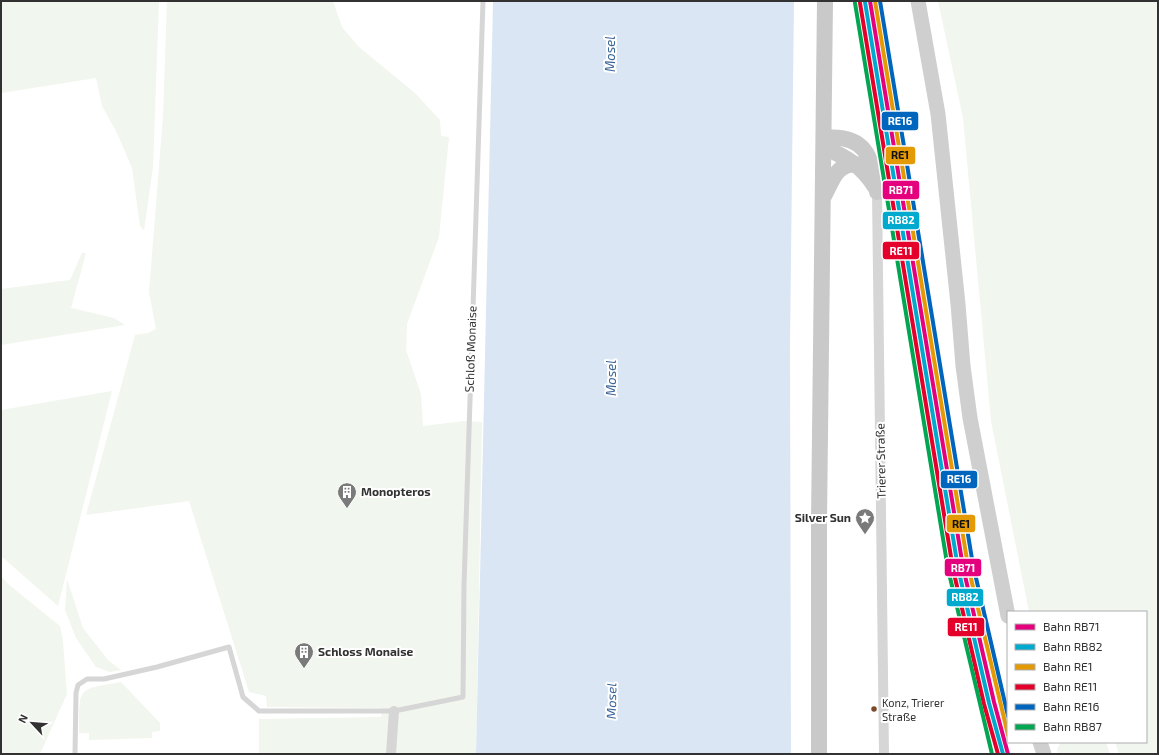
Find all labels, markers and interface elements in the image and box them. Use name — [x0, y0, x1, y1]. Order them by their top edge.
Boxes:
water label: Mosel — [602, 36, 618, 72]
line badge: RE16 — [881, 111, 919, 131]
text: RE16 — [888, 114, 913, 127]
line badge: RE1 — [885, 146, 916, 165]
text: RE1 — [891, 148, 909, 161]
line badge: RB71 — [882, 180, 920, 200]
text: RB71 — [889, 183, 913, 196]
line badge: RB82 — [882, 211, 920, 230]
text: RB82 — [887, 213, 915, 226]
line badge: RE11 — [882, 241, 920, 260]
text: RE11 — [890, 244, 912, 257]
street label: Schloß Monaise — [461, 305, 479, 393]
water label: Mosel — [603, 360, 619, 396]
street label: Trierer Straße — [872, 423, 888, 499]
line badge: RE16 — [940, 470, 978, 489]
text: RE16 — [947, 472, 972, 485]
building icon: Monopteros — [336, 481, 358, 509]
place label: Monopteros — [361, 484, 431, 498]
place icon: Silver Sun — [854, 507, 876, 535]
place label: Silver Sun — [795, 510, 851, 524]
line badge: RE1 — [946, 514, 976, 533]
text: RE1 — [952, 517, 970, 530]
line badge: RB71 — [944, 558, 982, 577]
text: RB71 — [951, 561, 975, 574]
line badge: RB82 — [946, 588, 984, 607]
text: RB82 — [951, 590, 979, 603]
legend — [1007, 611, 1147, 743]
line badge: RE11 — [947, 617, 985, 637]
text: Bahn RB71 — [1043, 619, 1099, 633]
text: RE11 — [955, 620, 977, 633]
text: Bahn RB82 — [1043, 639, 1103, 653]
building icon: Schloss Monaise — [293, 641, 315, 669]
place label: Schloss Monaise — [318, 644, 414, 658]
text: Bahn RE1 — [1043, 659, 1093, 673]
text: Bahn RE11 — [1043, 679, 1097, 693]
water label: Mosel — [603, 683, 619, 719]
place label: Konz, Trierer Straße — [882, 696, 945, 723]
text: Bahn RE16 — [1043, 699, 1100, 713]
north arrow — [12, 703, 52, 743]
marker: Konz, Trierer Straße — [869, 704, 879, 714]
text: N — [15, 712, 30, 725]
text: Bahn RB87 — [1043, 719, 1102, 733]

